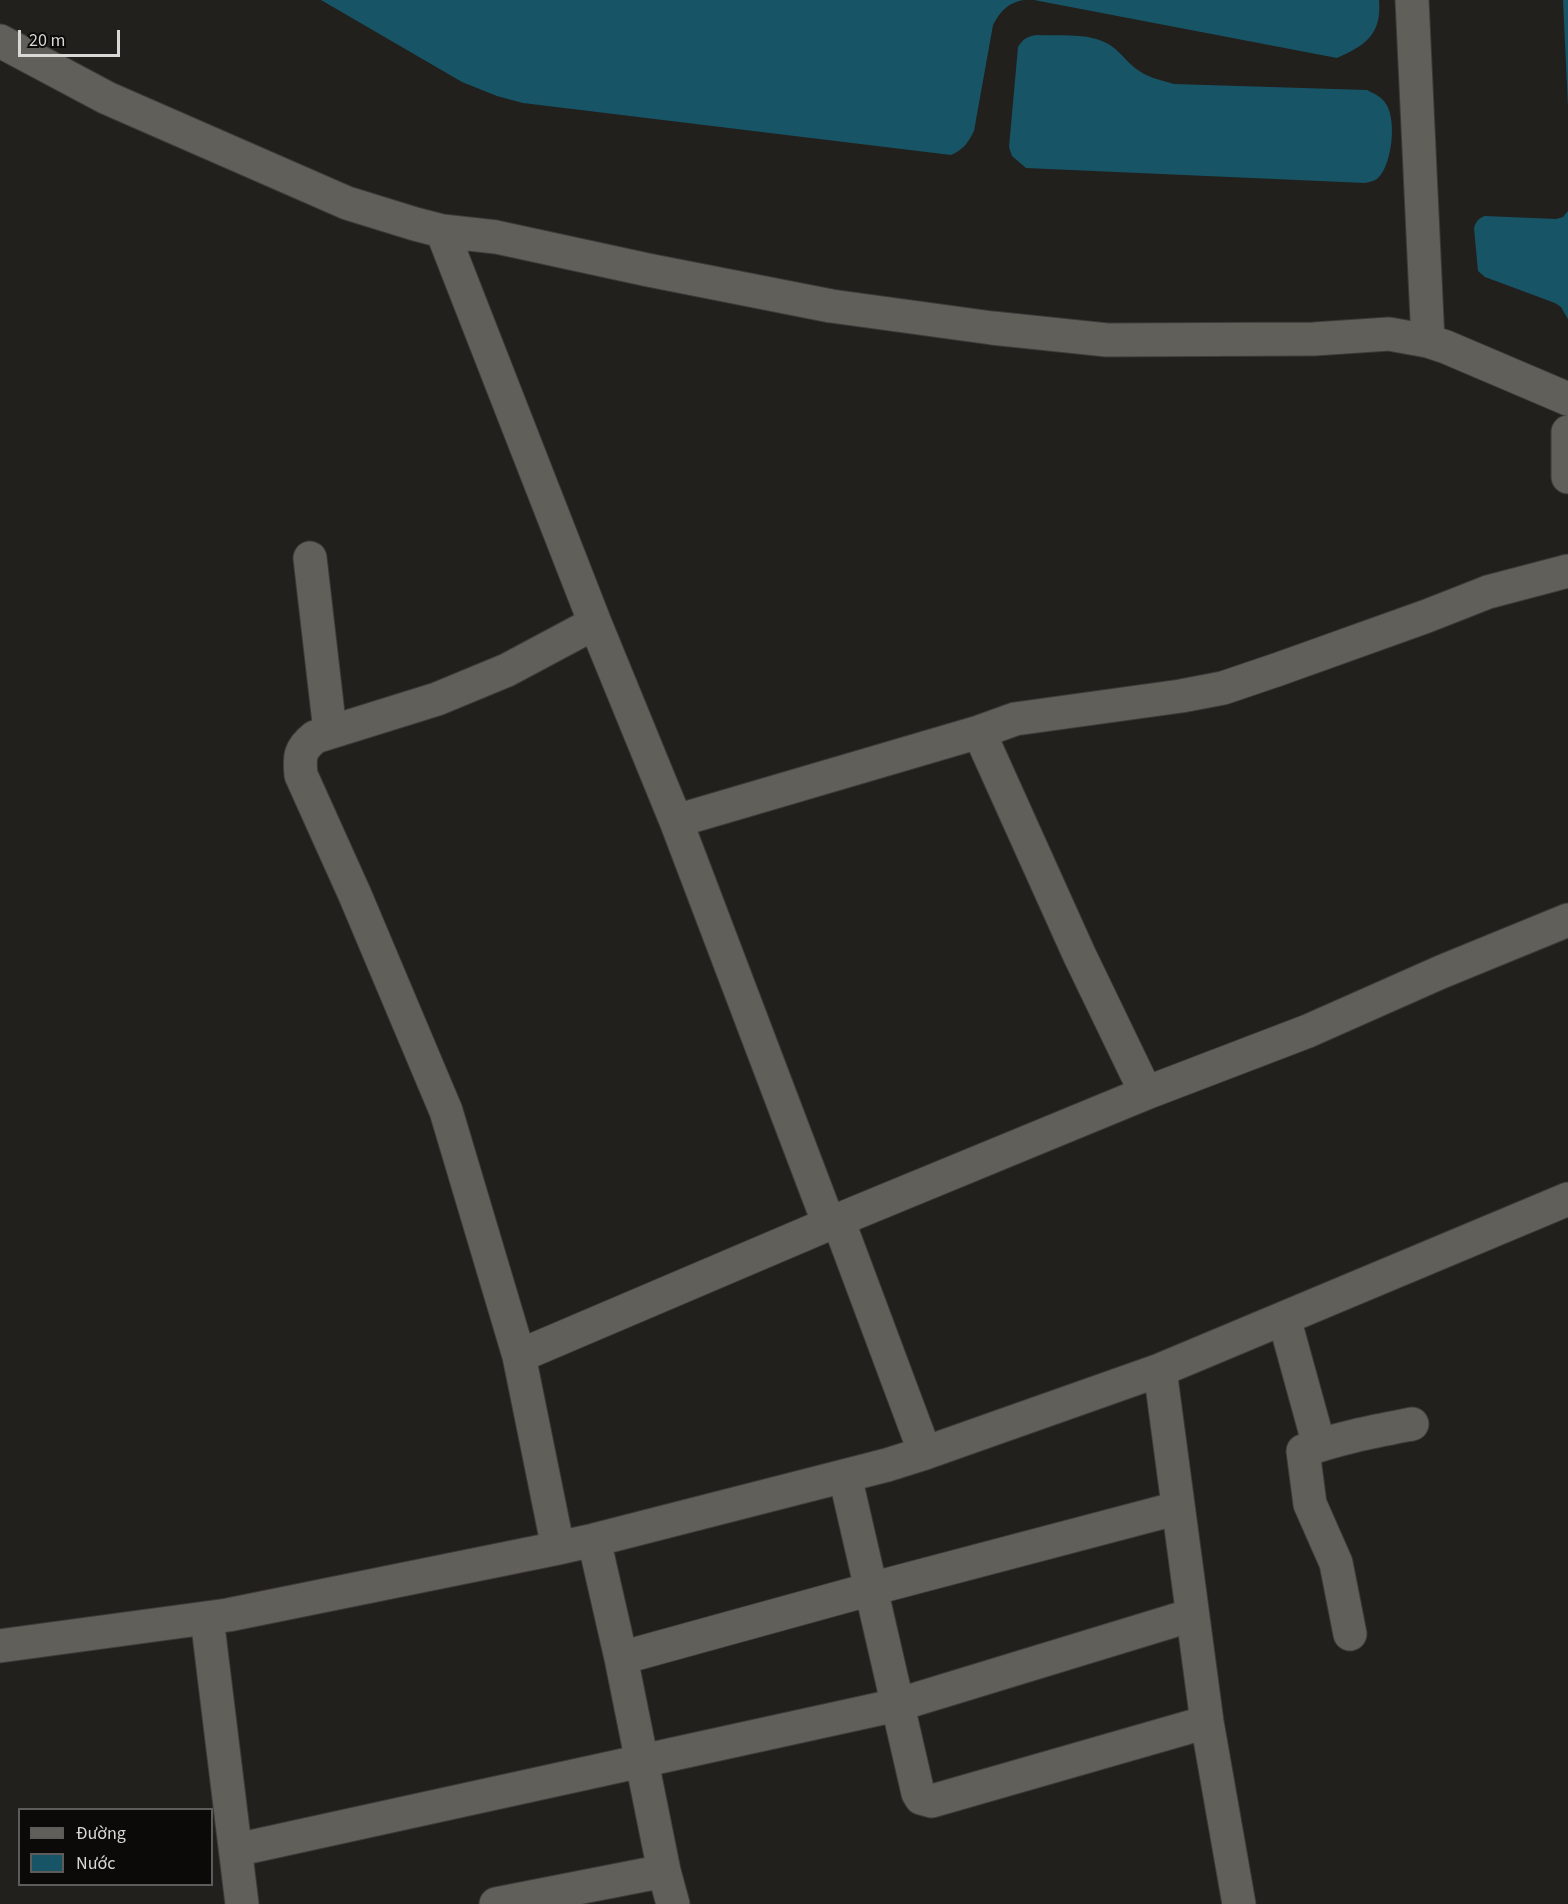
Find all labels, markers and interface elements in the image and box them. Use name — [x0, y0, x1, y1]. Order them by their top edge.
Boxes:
scale bar — [21, 18, 123, 56]
text: 20 m — [29, 28, 65, 53]
legend — [18, 1808, 213, 1886]
text: Đường — [76, 1821, 126, 1846]
text: Nước — [76, 1851, 115, 1876]

